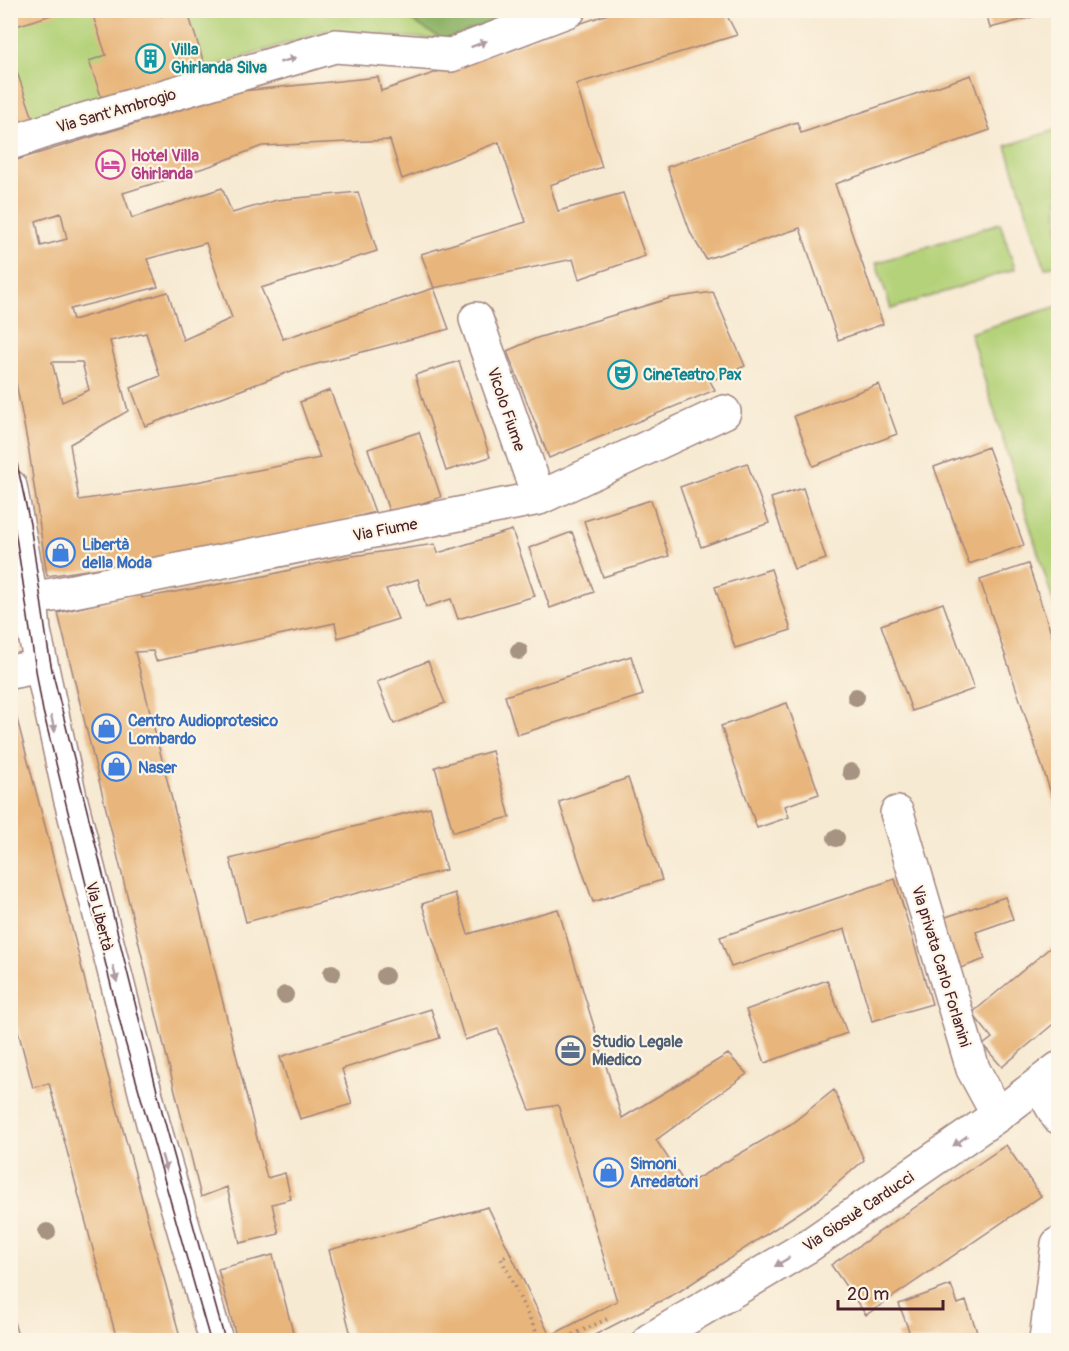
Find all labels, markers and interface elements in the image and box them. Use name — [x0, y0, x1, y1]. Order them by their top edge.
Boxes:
one-way arrow — [470, 39, 488, 49]
place label: Villa Ghirlanda Silva — [171, 40, 268, 78]
building icon: Villa Ghirlanda Silva — [134, 42, 166, 74]
one-way arrow — [279, 55, 297, 64]
street label: Via Sant'Ambrogio — [54, 84, 179, 138]
place label: Hotel Villa Ghirlanda — [131, 146, 199, 184]
hotel icon: Hotel Villa Ghirlanda — [94, 148, 126, 180]
theatre icon: CineTeatro Pax — [606, 358, 638, 390]
street label: Vicolo Fiume — [482, 365, 530, 454]
place label: CineTeatro Pax — [643, 365, 742, 385]
street label: Via Fiume — [351, 514, 419, 546]
place label: Libertà della Moda — [82, 535, 152, 573]
shop icon: Libertà della Moda — [45, 537, 77, 569]
place label: Centro Audioprotesico Lombardo — [128, 711, 278, 749]
shop icon: Centro Audioprotesico Lombardo — [91, 713, 123, 745]
one-way arrow — [49, 714, 59, 733]
shop icon: Naser — [101, 751, 133, 783]
place label: Naser — [138, 758, 177, 778]
street label: Via Libertà — [81, 880, 117, 953]
street label: Via privata Carlo Forlanini — [907, 883, 975, 1050]
one-way arrow — [110, 965, 120, 983]
place label: Studio Legale Miedico — [592, 1032, 684, 1070]
office icon: Studio Legale Miedico — [555, 1034, 587, 1066]
one-way arrow — [953, 1135, 969, 1147]
one-way arrow — [160, 1154, 169, 1172]
place label: Simoni Arredatori — [630, 1154, 698, 1192]
shop icon: Simoni Arredatori — [593, 1156, 625, 1188]
street label: Via Giosuè Carducci — [799, 1167, 918, 1256]
one-way arrow — [773, 1257, 790, 1267]
scale bar — [838, 1273, 943, 1311]
text: 20 m — [847, 1283, 889, 1306]

